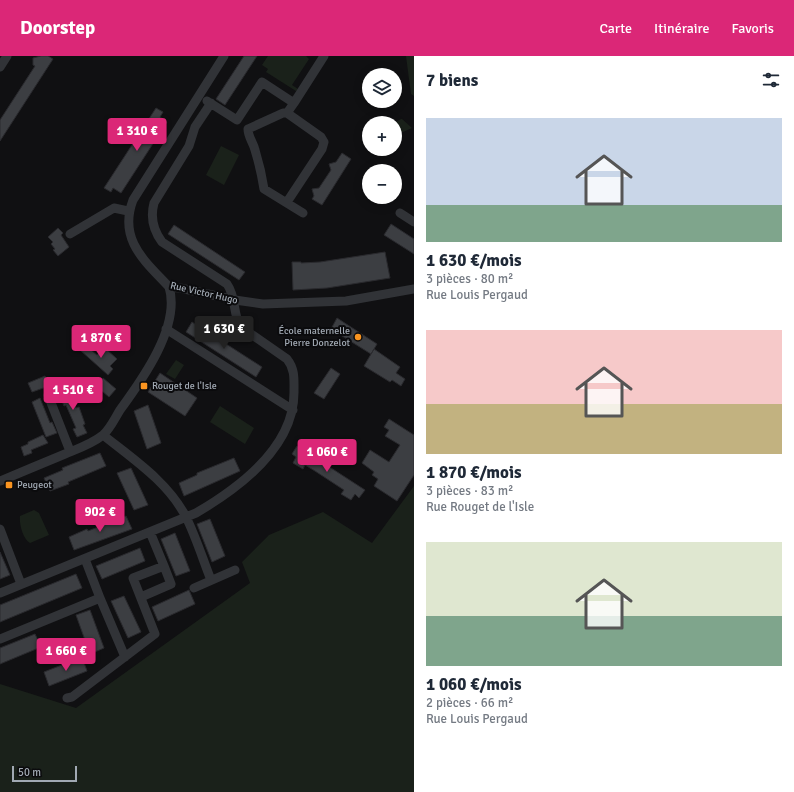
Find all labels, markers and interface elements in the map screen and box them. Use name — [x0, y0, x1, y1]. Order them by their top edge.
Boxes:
text: Doorstep — [20, 16, 95, 40]
text: Carte — [599, 20, 632, 37]
text: Itinéraire — [654, 20, 710, 37]
text: Favoris — [732, 20, 774, 37]
map controls — [362, 68, 402, 204]
button: layers — [362, 68, 402, 108]
icon: filters — [760, 69, 782, 91]
text: 7 biens — [426, 70, 478, 91]
button: + — [362, 116, 402, 156]
pin: 1 310 € — [100, 118, 174, 152]
text: 1 310 € — [117, 123, 157, 139]
icon: home — [568, 144, 640, 216]
button: − — [362, 164, 402, 204]
text: 1 630 €/mois — [426, 250, 522, 271]
text: 3 pièces · 80 m² — [426, 271, 513, 287]
street label: Rue Victor Hugo — [169, 279, 239, 307]
text: Rue Louis Pergaud — [426, 287, 528, 303]
pin: 1 630 € — [187, 316, 261, 350]
text: 1 630 € — [204, 321, 244, 337]
place label: École maternelle Pierre Donzelot — [278, 324, 350, 349]
pin: 1 870 € — [64, 325, 138, 359]
text: 1 870 € — [81, 330, 121, 346]
marker: École maternelle Pierre Donzelot — [353, 332, 363, 342]
icon: home — [568, 356, 640, 428]
pin: 1 510 € — [36, 377, 110, 411]
place label: Rouget de l'Isle — [152, 380, 217, 392]
marker: Rouget de l'Isle — [139, 381, 149, 391]
text: 1 510 € — [53, 382, 93, 398]
pin: 1 060 € — [290, 439, 364, 473]
text: 1 060 € — [307, 444, 347, 460]
text: 1 870 €/mois — [426, 462, 522, 483]
place label: Peugeot — [17, 479, 52, 491]
marker: Peugeot — [4, 480, 14, 490]
text: 3 pièces · 83 m² — [426, 483, 513, 499]
pin: 902 € — [72, 499, 128, 533]
text: Rue Rouget de l'Isle — [426, 499, 534, 515]
text: 902 € — [85, 504, 115, 520]
icon: home — [568, 568, 640, 640]
pin: 1 660 € — [29, 638, 103, 672]
text: 1 660 € — [46, 643, 86, 659]
text: 1 060 €/mois — [426, 674, 522, 695]
text: 2 pièces · 66 m² — [426, 695, 513, 711]
text: Rue Louis Pergaud — [426, 711, 528, 727]
scale bar — [12, 764, 77, 783]
text: 50 m — [18, 766, 41, 779]

